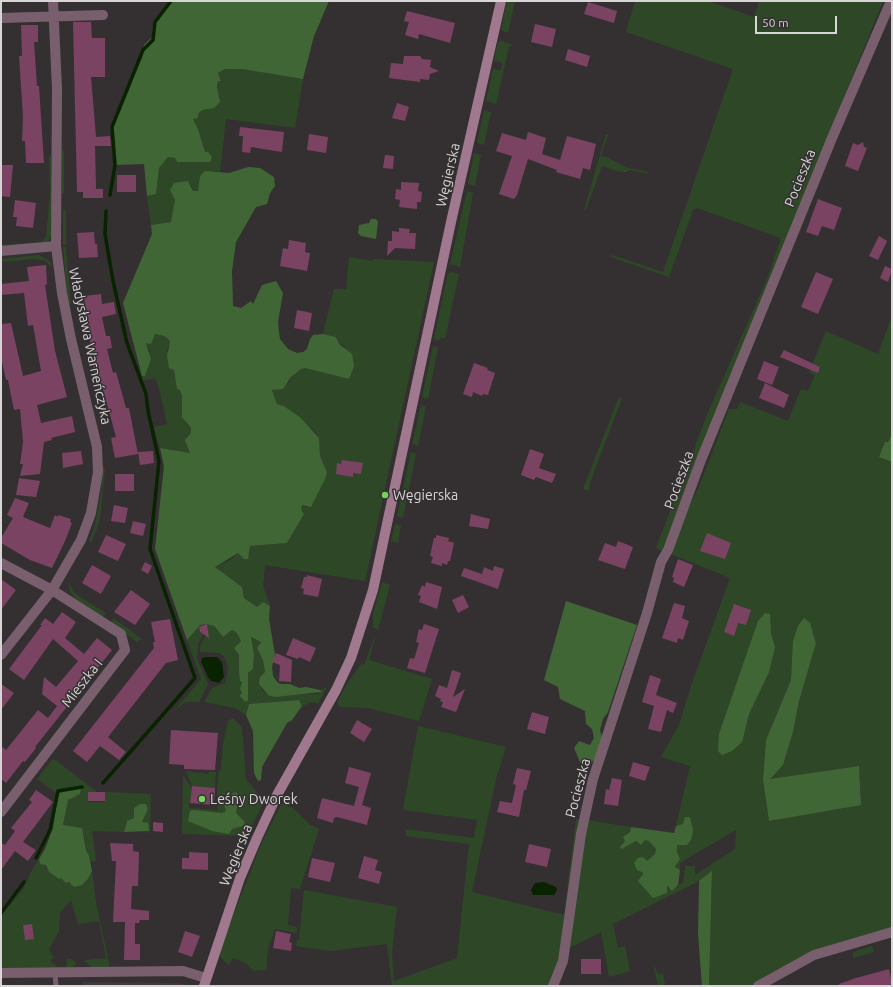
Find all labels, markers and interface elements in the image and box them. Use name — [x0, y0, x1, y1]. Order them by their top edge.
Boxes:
scale bar — [757, 8, 839, 34]
text: 50 m — [762, 16, 789, 29]
street label: Węgierska — [432, 141, 464, 209]
street label: Pocieszka — [781, 147, 819, 209]
street label: Władysława Warneńczyka — [65, 266, 115, 426]
street label: Pocieszka — [661, 449, 697, 511]
place label: Węgierska — [393, 487, 458, 503]
marker: Węgierska — [380, 490, 390, 500]
street label: Mieszka I — [58, 655, 106, 711]
street label: Pocieszka — [562, 756, 594, 820]
place label: Leśny Dworek — [210, 791, 298, 807]
marker: Leśny Dworek — [197, 794, 207, 804]
street label: Węgierska — [216, 822, 256, 888]

